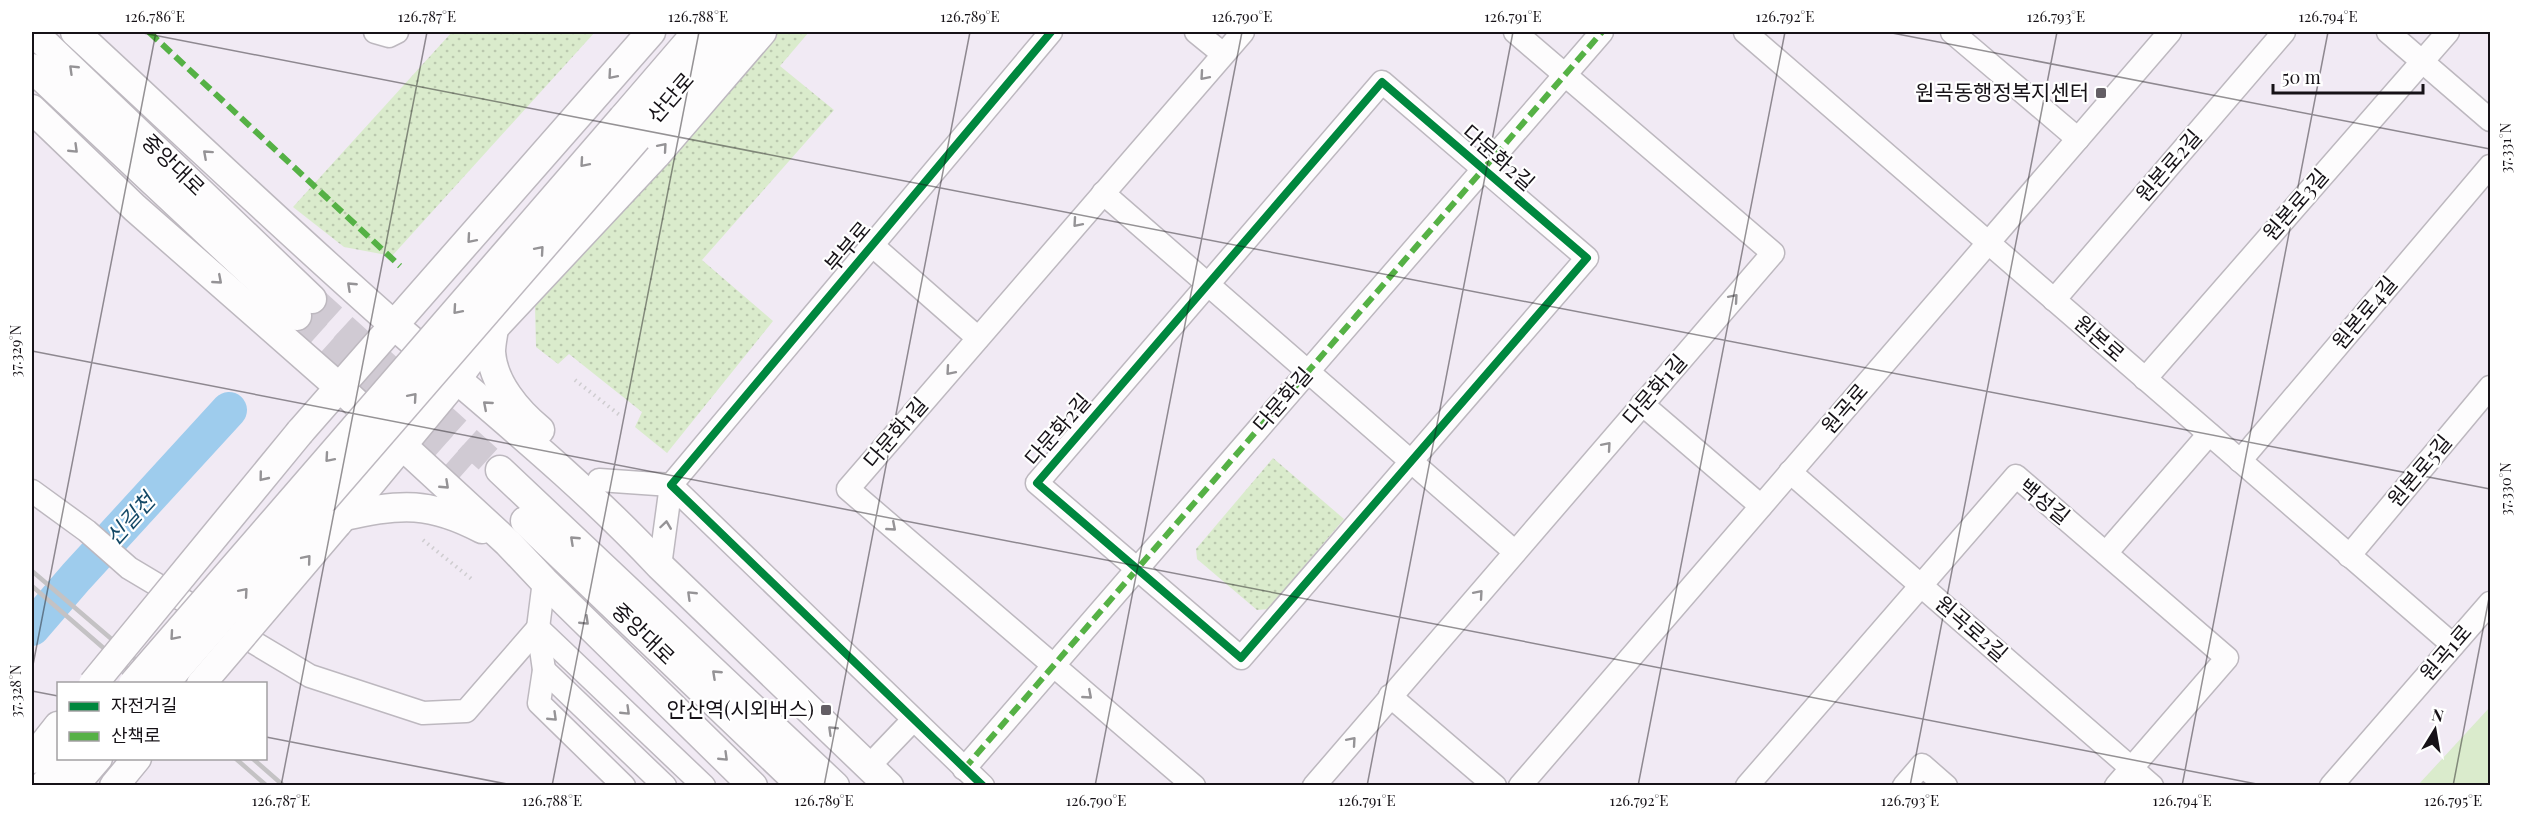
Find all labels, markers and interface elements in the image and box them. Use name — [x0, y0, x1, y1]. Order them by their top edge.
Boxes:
text: 126.786°E — [125, 6, 185, 26]
text: 126.787°E — [398, 6, 456, 26]
text: 126.788°E — [668, 6, 728, 26]
text: 126.789°E — [940, 6, 1000, 26]
text: 126.790°E — [1212, 6, 1272, 26]
text: 126.791°E — [1484, 6, 1542, 26]
text: 126.792°E — [1756, 6, 1815, 26]
text: 126.793°E — [2027, 6, 2085, 26]
text: 126.794°E — [2298, 6, 2358, 26]
scale bar — [2273, 57, 2423, 95]
text: 50 m — [2282, 65, 2321, 89]
one-way arrow — [69, 66, 80, 77]
street label: 산단로 — [640, 66, 699, 128]
one-way arrow — [608, 68, 619, 79]
one-way arrow — [1200, 69, 1211, 80]
place label: 원곡동행정복지센터 — [1915, 77, 2089, 105]
marker: 원곡동행정복지센터 — [2094, 86, 2108, 100]
street label: 다문화2길 — [1457, 117, 1541, 196]
text: 37.331°N — [2495, 122, 2515, 173]
street label: 원본로2길 — [2128, 123, 2207, 207]
street label: 중앙대로 — [137, 127, 212, 200]
one-way arrow — [66, 142, 77, 153]
one-way arrow — [656, 143, 667, 154]
one-way arrow — [203, 150, 214, 161]
one-way arrow — [581, 156, 592, 167]
street label: 원본로3길 — [2255, 162, 2334, 246]
street label: 부부로 — [817, 215, 876, 277]
one-way arrow — [1073, 216, 1084, 227]
one-way arrow — [467, 232, 478, 243]
one-way arrow — [533, 246, 544, 256]
street label: 원본로4길 — [2325, 269, 2402, 354]
one-way arrow — [211, 273, 222, 284]
one-way arrow — [347, 282, 358, 293]
one-way arrow — [1727, 294, 1738, 305]
one-way arrow — [453, 303, 464, 314]
street label: 원본로 — [2069, 308, 2131, 367]
text: 37.329°N — [5, 324, 25, 377]
street label: 다문화1길 — [1615, 347, 1692, 430]
street label: 다문화길 — [1246, 360, 1317, 437]
one-way arrow — [946, 364, 957, 375]
street label: 원곡로 — [1814, 377, 1873, 439]
street label: 다문화2길 — [1017, 387, 1096, 471]
street label: 다문화1길 — [856, 390, 933, 473]
one-way arrow — [406, 393, 417, 404]
one-way arrow — [483, 401, 494, 412]
street label: 원본로5길 — [2380, 428, 2457, 512]
one-way arrow — [1599, 442, 1610, 453]
one-way arrow — [326, 451, 337, 462]
text: 37.330°N — [2495, 462, 2515, 516]
one-way arrow — [259, 470, 270, 481]
street label: 백성길 — [2014, 471, 2077, 530]
one-way arrow — [438, 478, 449, 489]
water label: 신길천 — [98, 484, 163, 551]
one-way arrow — [885, 520, 896, 531]
one-way arrow — [659, 521, 671, 530]
one-way arrow — [570, 536, 581, 547]
one-way arrow — [300, 555, 311, 566]
one-way arrow — [237, 588, 248, 599]
street label: 원곡로2길 — [1930, 588, 2014, 667]
one-way arrow — [1472, 590, 1483, 601]
one-way arrow — [687, 592, 698, 603]
street label: 중앙대로 — [607, 596, 682, 669]
one-way arrow — [578, 614, 588, 625]
street label: 원곡1로 — [2412, 618, 2477, 686]
one-way arrow — [170, 630, 181, 640]
text: 37.328°N — [5, 664, 25, 718]
one-way arrow — [713, 670, 724, 681]
legend — [57, 682, 267, 760]
one-way arrow — [1081, 688, 1092, 699]
text: 자전거길 — [111, 693, 177, 717]
place label: 안산역(시외버스) — [666, 694, 814, 722]
north arrow — [2405, 700, 2465, 760]
marker: 안산역(시외버스) — [819, 703, 833, 717]
text: N — [2430, 703, 2446, 726]
one-way arrow — [619, 704, 630, 715]
one-way arrow — [545, 709, 556, 720]
text: 산책로 — [111, 723, 161, 747]
one-way arrow — [828, 727, 839, 738]
one-way arrow — [1345, 737, 1356, 748]
one-way arrow — [717, 750, 728, 761]
text: 126.787°E — [252, 790, 310, 810]
text: 126.788°E — [522, 790, 582, 810]
text: 126.789°E — [794, 790, 854, 810]
text: 126.790°E — [1066, 790, 1126, 810]
text: 126.791°E — [1338, 790, 1396, 810]
text: 126.792°E — [1610, 790, 1669, 810]
text: 126.793°E — [1881, 790, 1939, 810]
text: 126.794°E — [2152, 790, 2212, 810]
text: 126.795°E — [2424, 790, 2482, 810]

